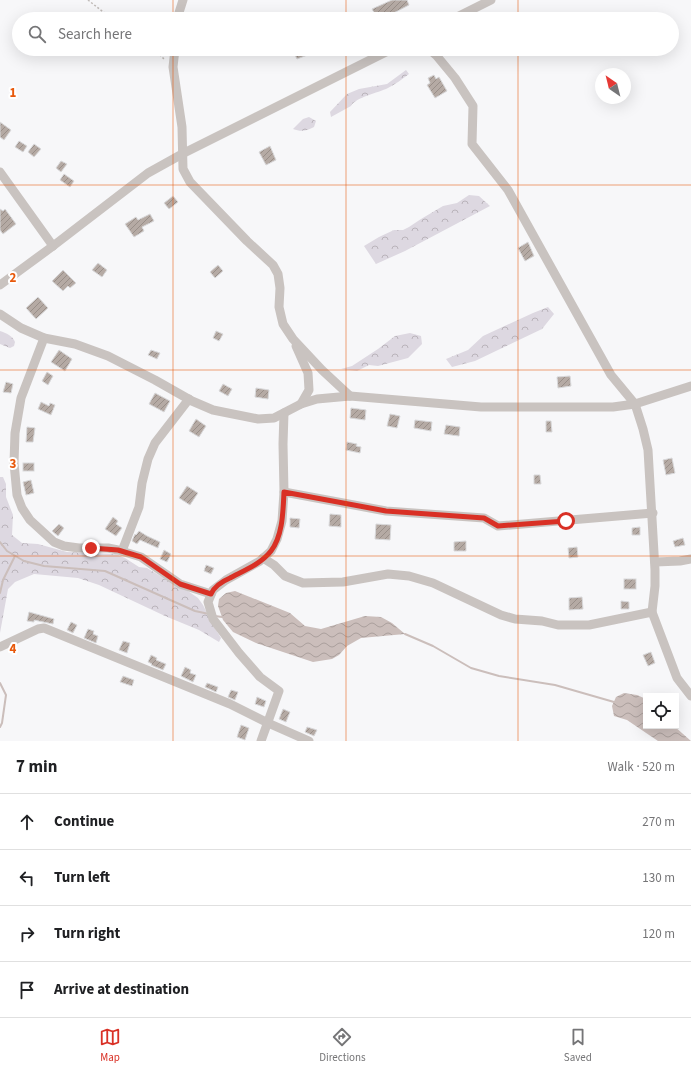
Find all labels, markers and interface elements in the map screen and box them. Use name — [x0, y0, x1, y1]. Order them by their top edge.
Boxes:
search box — [12, 12, 679, 56]
icon: search — [26, 23, 48, 45]
text: Search here — [58, 24, 132, 45]
north arrow — [595, 68, 631, 104]
text: 1 — [10, 84, 17, 102]
text: 2 — [10, 269, 17, 287]
text: 3 — [10, 455, 17, 473]
route start — [557, 512, 575, 530]
route end — [82, 539, 100, 557]
text: 4 — [10, 640, 17, 658]
map controls — [643, 693, 679, 729]
button: locate — [643, 693, 679, 729]
text: 7 min — [16, 755, 57, 779]
text: Walk · 520 m — [607, 758, 675, 776]
icon: ahead — [16, 811, 38, 833]
text: Continue — [54, 811, 114, 832]
text: 270 m — [642, 813, 675, 831]
icon: left — [16, 867, 38, 889]
text: Turn left — [54, 867, 110, 888]
text: 130 m — [642, 869, 675, 887]
icon: right — [16, 923, 38, 945]
text: Turn right — [54, 923, 120, 944]
text: 120 m — [642, 925, 675, 943]
icon: arrive — [16, 979, 38, 1001]
text: Arrive at destination — [54, 979, 189, 1000]
tab: Map — [99, 1026, 121, 1065]
tab: Directions — [319, 1026, 366, 1065]
tab: Saved — [564, 1026, 592, 1065]

